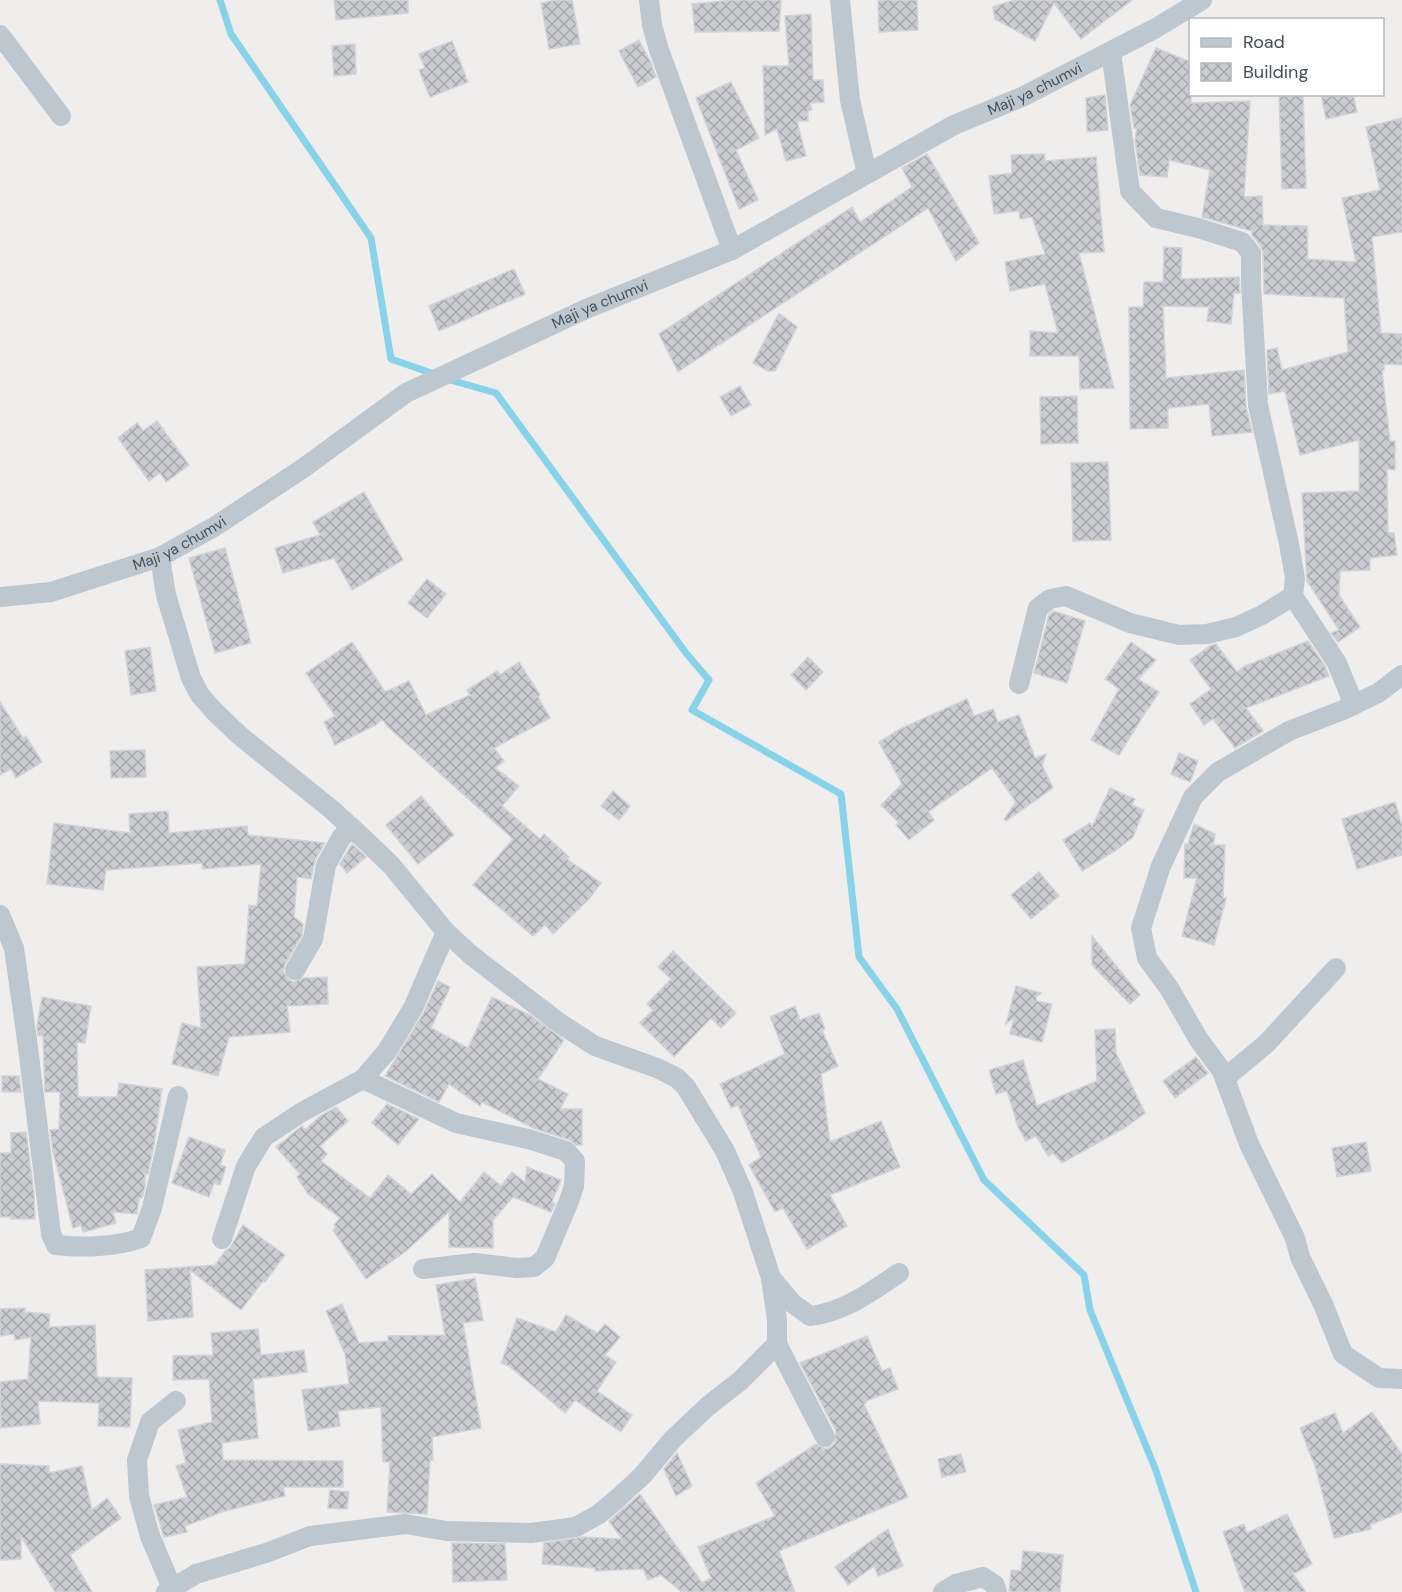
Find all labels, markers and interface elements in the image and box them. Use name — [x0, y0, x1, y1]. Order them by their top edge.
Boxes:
legend — [1189, 18, 1384, 96]
text: Road — [1243, 30, 1285, 54]
street label: Maji ya chumvi — [984, 58, 1085, 120]
text: Building — [1243, 60, 1308, 84]
street label: Maji ya chumvi — [549, 275, 651, 334]
street label: Maji ya chumvi — [130, 512, 230, 575]

